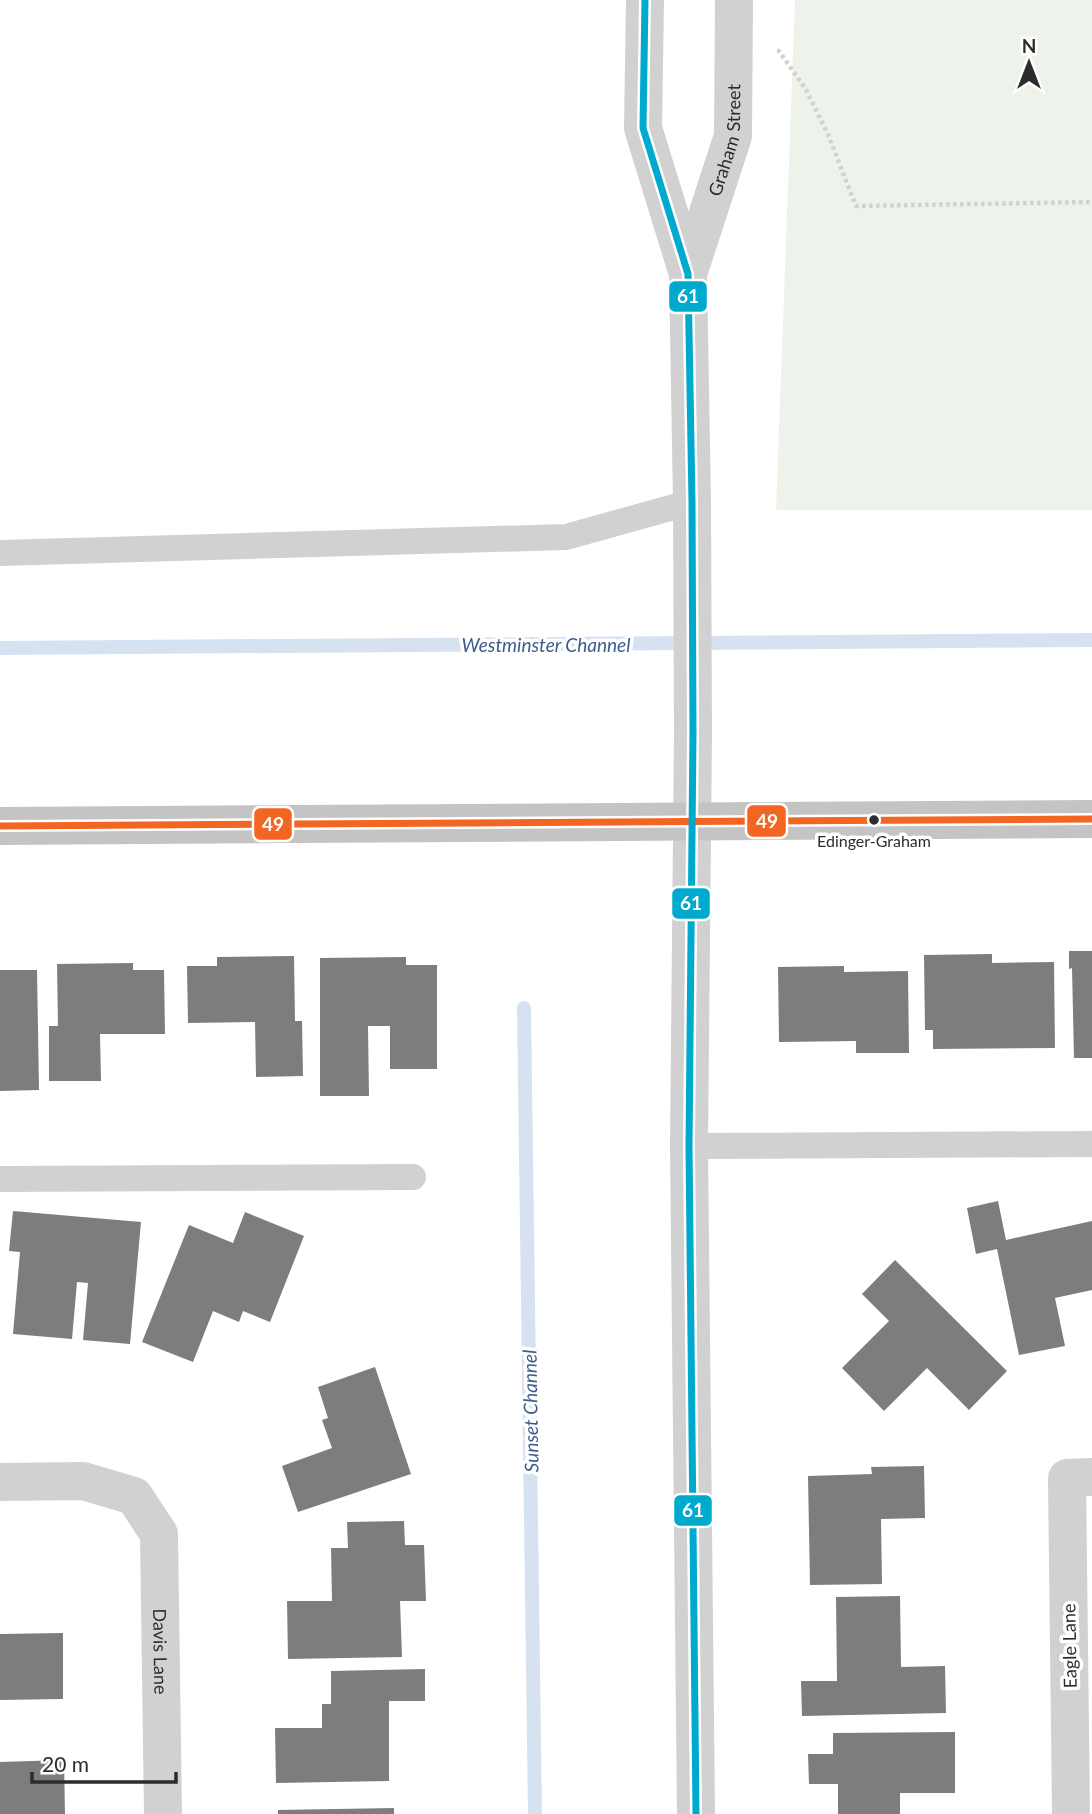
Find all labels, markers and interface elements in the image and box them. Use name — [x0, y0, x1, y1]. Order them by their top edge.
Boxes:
north arrow — [994, 28, 1064, 98]
text: N — [1022, 34, 1036, 57]
street label: Graham Street — [703, 83, 744, 199]
line badge: 61 — [668, 280, 708, 313]
text: 61 — [677, 284, 699, 307]
water label: Westminster Channel — [462, 633, 630, 656]
line badge: 49 — [746, 804, 787, 838]
line badge: 49 — [253, 807, 293, 841]
text: 49 — [756, 809, 778, 832]
text: 49 — [262, 812, 284, 835]
marker: Edinger-Graham — [867, 813, 881, 827]
place label: Edinger-Graham — [817, 831, 931, 850]
line badge: 61 — [671, 887, 711, 920]
text: 61 — [680, 891, 702, 914]
water label: Sunset Channel — [517, 1350, 543, 1472]
line badge: 61 — [673, 1494, 713, 1527]
text: 61 — [682, 1498, 704, 1521]
street label: Eagle Lane — [1057, 1603, 1081, 1689]
street label: Davis Lane — [149, 1608, 172, 1695]
scale bar — [32, 1741, 175, 1785]
text: 20 m — [42, 1751, 89, 1776]

